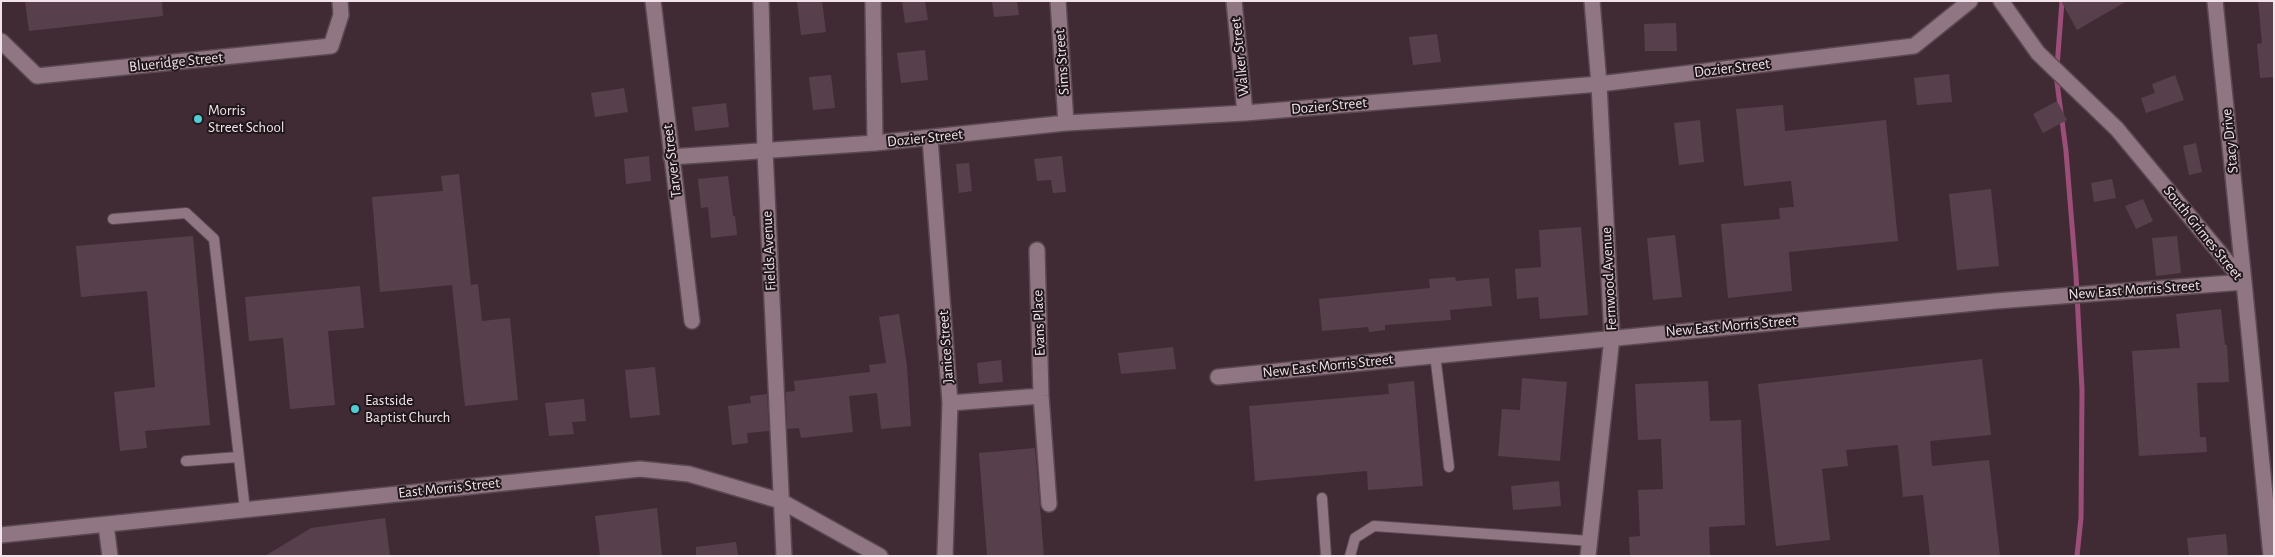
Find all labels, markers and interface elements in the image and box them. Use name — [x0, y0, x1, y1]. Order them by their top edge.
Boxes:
street label: Walker Street — [1227, 17, 1253, 97]
street label: Sims Street — [1051, 28, 1073, 96]
street label: Blueridge Street — [128, 48, 224, 76]
street label: Dozier Street — [1693, 54, 1771, 82]
street label: Dozier Street — [1290, 94, 1368, 118]
place label: Morris Street School — [208, 101, 285, 136]
street label: Stacy Drive — [2218, 108, 2242, 174]
marker: Morris Street School — [192, 113, 204, 125]
street label: Tarver Street — [659, 123, 685, 199]
street label: Dozier Street — [886, 125, 964, 151]
street label: South Grimes Street — [2159, 182, 2247, 284]
street label: Fields Avenue — [758, 210, 780, 292]
street label: Fernwood Avenue — [1597, 227, 1621, 331]
street label: New East Morris Street — [2068, 276, 2200, 304]
street label: Evans Place — [1029, 289, 1049, 357]
street label: Janice Street — [934, 310, 958, 384]
street label: New East Morris Street — [1665, 311, 1797, 341]
street label: New East Morris Street — [1262, 350, 1394, 382]
place label: Eastside Baptist Church — [365, 391, 450, 426]
marker: Eastside Baptist Church — [349, 403, 361, 415]
street label: East Morris Street — [397, 474, 501, 502]

